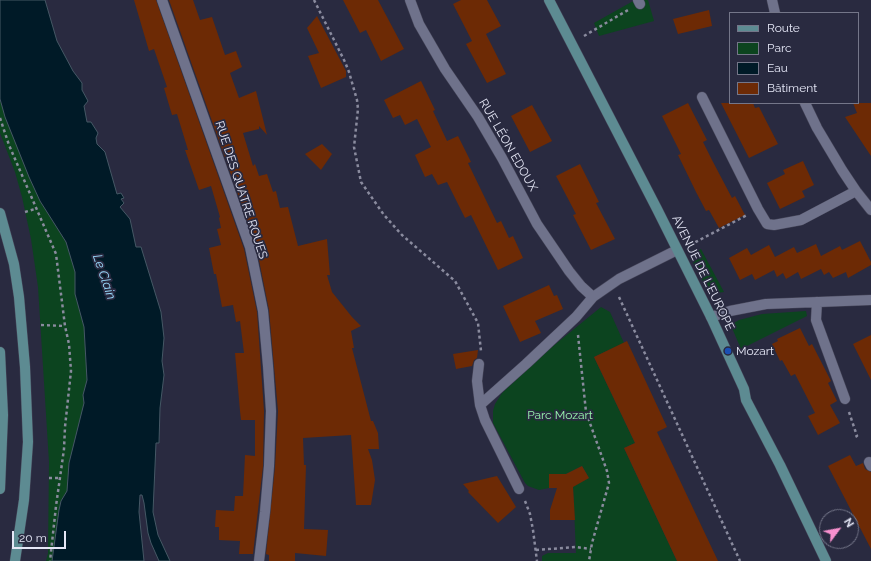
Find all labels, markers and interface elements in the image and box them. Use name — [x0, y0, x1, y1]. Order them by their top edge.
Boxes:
legend — [729, 12, 859, 104]
text: Route — [767, 21, 800, 35]
text: Parc — [767, 41, 792, 55]
text: Eau — [767, 61, 788, 75]
text: Bâtiment — [767, 81, 817, 95]
street label: RUE LÉON EDOUX — [476, 96, 540, 194]
street label: RUE DES QUATRE ROUES — [212, 119, 270, 261]
street label: AVENUE DE L'EUROPE — [669, 213, 737, 333]
water label: Le Clain — [89, 252, 119, 302]
place label: Mozart — [736, 344, 774, 358]
marker: Mozart — [723, 346, 733, 356]
park label: Parc Mozart — [527, 408, 593, 422]
north arrow — [819, 509, 859, 549]
text: N — [841, 516, 856, 530]
scale bar — [14, 523, 68, 549]
text: 20 m — [19, 531, 47, 545]

